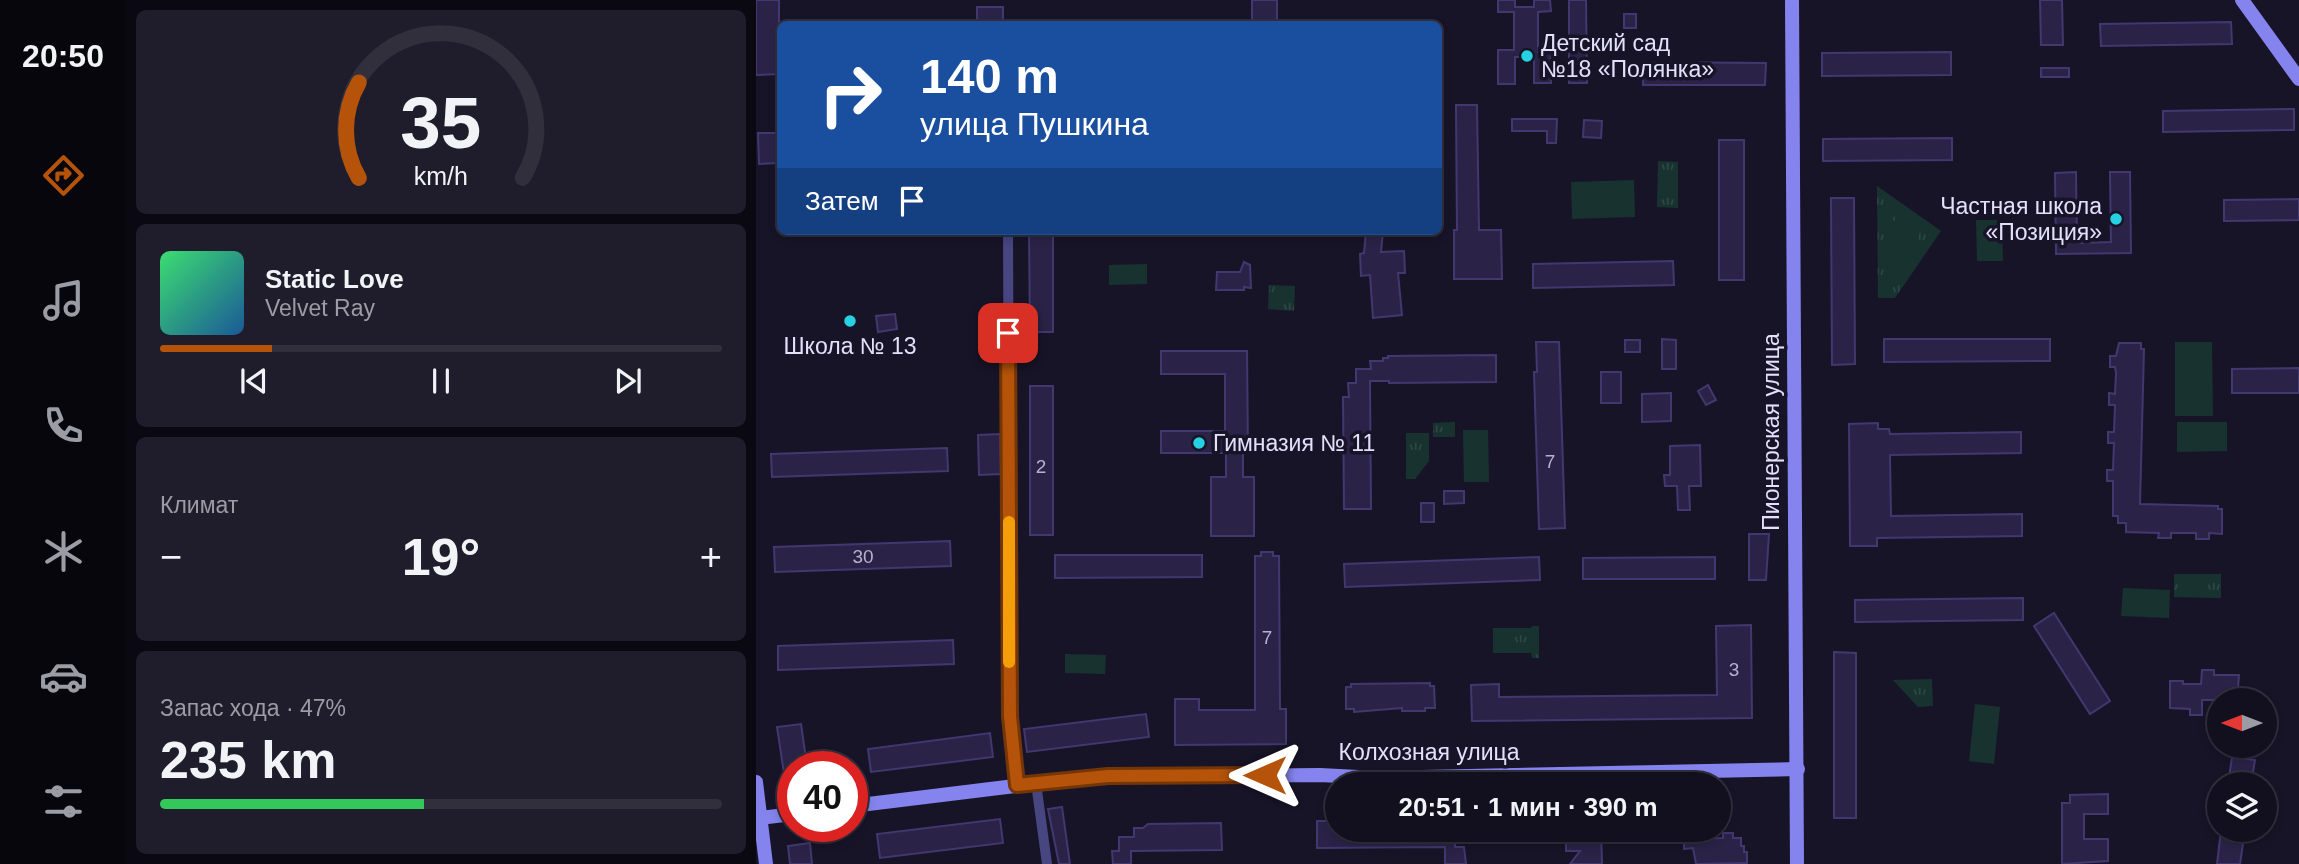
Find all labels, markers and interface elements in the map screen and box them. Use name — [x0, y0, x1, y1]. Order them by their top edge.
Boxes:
place label: Детский сад №18 «Полянка» — [1541, 30, 1714, 82]
text: 20:50 — [22, 38, 104, 74]
marker: Детский сад №18 «Полянка» — [1519, 48, 1535, 64]
icon: right — [805, 49, 896, 140]
text: 140 m — [920, 49, 1059, 103]
text: 35 — [401, 82, 481, 163]
text: улица Пушкина — [920, 106, 1149, 142]
icon: directions — [39, 151, 88, 200]
text: km/h — [414, 162, 468, 190]
icon: arrive — [893, 182, 931, 220]
text: Затем — [805, 186, 879, 216]
place label: Частная школа «Позиция» — [1940, 193, 2102, 245]
marker: Частная школа «Позиция» — [2108, 211, 2124, 227]
text: Static Love — [265, 264, 404, 294]
icon: music — [39, 276, 88, 325]
text: Velvet Ray — [265, 295, 375, 321]
pin — [978, 303, 1038, 363]
marker: Школа № 13 — [842, 313, 858, 329]
icon: arrive — [989, 314, 1027, 352]
place label: Школа № 13 — [784, 333, 916, 359]
street label: Пионерская улица — [1758, 333, 1784, 531]
icon: previous — [235, 362, 273, 400]
icon: pause — [422, 362, 460, 400]
icon: next — [609, 362, 647, 400]
icon: phone — [39, 401, 88, 450]
place label: Гимназия № 11 — [1213, 430, 1375, 456]
marker: Гимназия № 11 — [1191, 435, 1207, 451]
house number: 7 — [1545, 451, 1555, 472]
house number: 2 — [1036, 456, 1046, 477]
text: Климат — [160, 492, 238, 518]
icon: climate — [39, 527, 88, 576]
text: 19° — [402, 528, 480, 586]
text: − — [160, 536, 182, 578]
text: + — [700, 536, 722, 578]
house number: 30 — [852, 546, 874, 567]
house number: 7 — [1262, 627, 1272, 648]
icon: car — [39, 652, 88, 701]
house number: 3 — [1729, 659, 1739, 680]
north arrow — [2207, 688, 2277, 758]
map controls — [2207, 688, 2277, 842]
text: Запас хода · 47% — [160, 695, 346, 721]
text: 235 km — [160, 731, 336, 789]
position arrow — [1228, 738, 1302, 812]
street label: Колхозная улица — [1339, 739, 1520, 765]
speed limit sign: 40 — [777, 751, 868, 842]
button: layers — [2207, 772, 2277, 842]
icon: filters — [39, 777, 88, 826]
text: 20:51 · 1 мин · 390 m — [1398, 792, 1658, 822]

